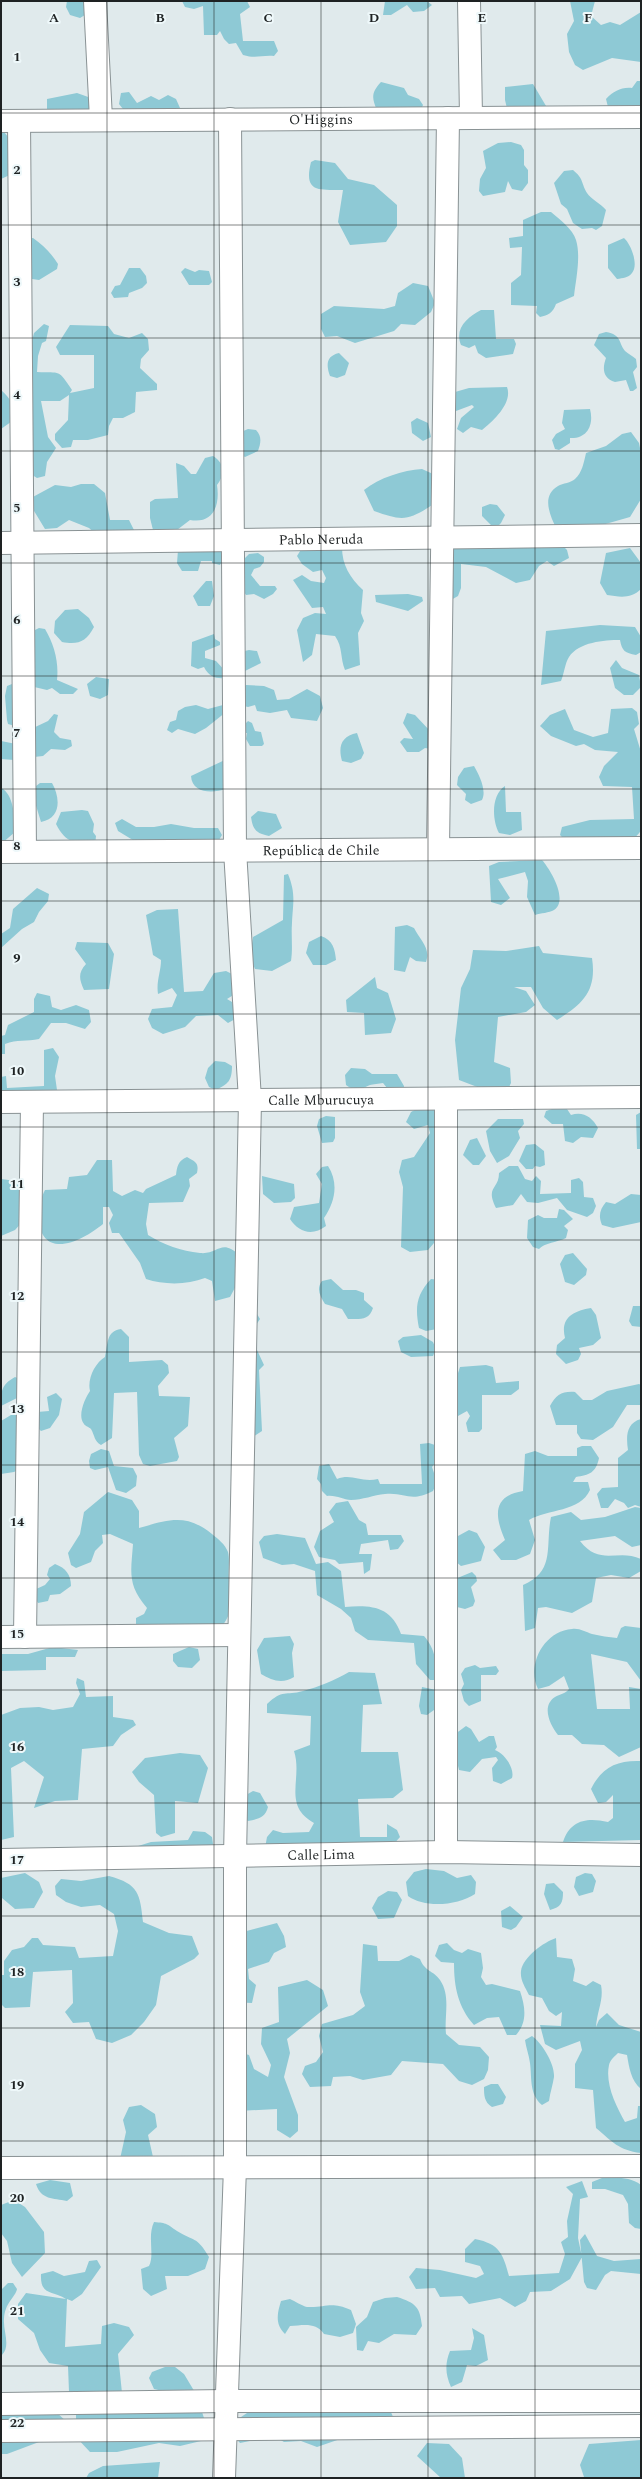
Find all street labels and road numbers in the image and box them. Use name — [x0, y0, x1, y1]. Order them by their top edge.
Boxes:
street label: O'Higgins — [289, 109, 353, 130]
street label: Pablo Neruda — [279, 528, 364, 551]
street label: República de Chile — [262, 840, 380, 861]
street label: Calle Mburucuya — [268, 1089, 374, 1111]
street label: Calle Lima — [287, 1844, 355, 1866]

